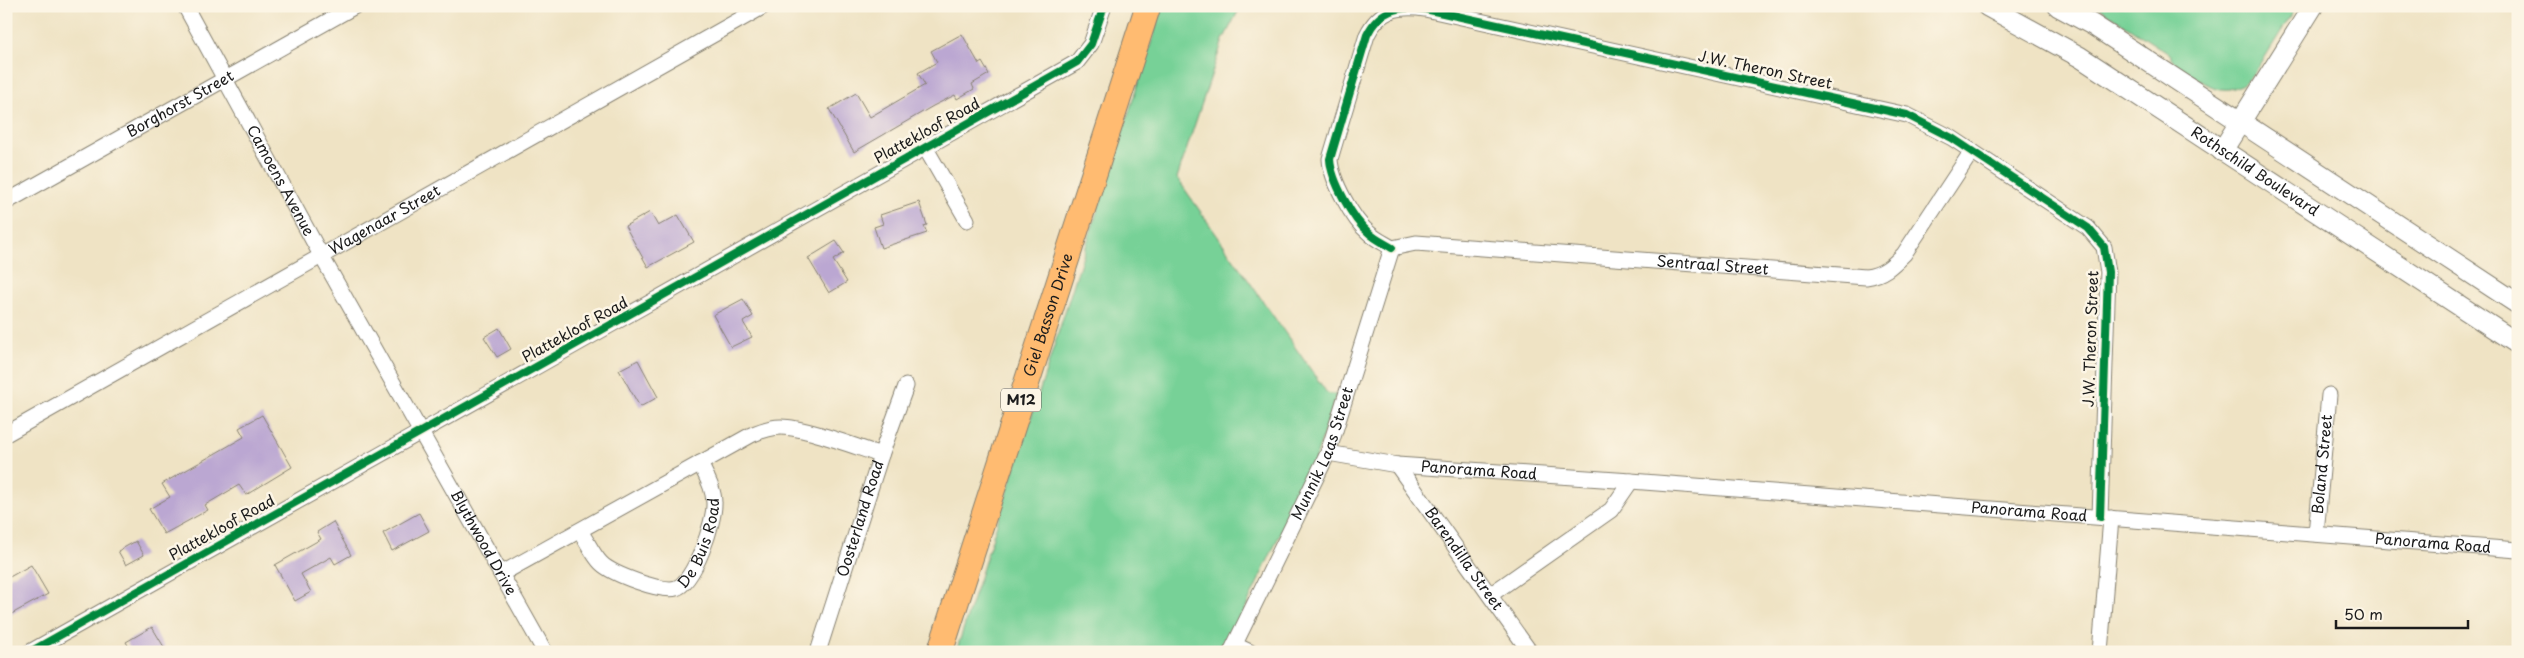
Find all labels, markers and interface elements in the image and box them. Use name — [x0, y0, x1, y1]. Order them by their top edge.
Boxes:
street label: J.W. Theron Street — [1696, 43, 1834, 94]
street label: Borghorst Street — [122, 63, 238, 142]
street label: Plattekloof Road — [869, 91, 984, 168]
street label: Camoens Avenue — [242, 120, 321, 240]
street label: Rothschild Boulevard — [2187, 120, 2324, 221]
street label: Wagenaar Street — [324, 178, 444, 260]
street label: Sentraal Street — [1656, 248, 1770, 280]
street label: Giel Basson Drive — [1016, 250, 1078, 379]
street label: J.W. Theron Street — [2076, 270, 2103, 408]
street label: Plattekloof Road — [517, 290, 632, 367]
street label: Munnik Laas Street — [1284, 384, 1358, 523]
road number: M12 — [1001, 388, 1041, 412]
street label: Boland Street — [2305, 413, 2337, 515]
street label: Panorama Road — [1420, 454, 1538, 485]
street label: Oosterland Road — [830, 457, 889, 579]
street label: Blythwood Drive — [446, 485, 524, 599]
street label: Plattekloof Road — [164, 488, 279, 565]
street label: Panorama Road — [1970, 495, 2088, 526]
street label: De Buis Road — [671, 498, 724, 593]
street label: Barendilla Street — [1420, 501, 1510, 614]
street label: Panorama Road — [2374, 526, 2492, 558]
scale bar — [2336, 598, 2469, 630]
text: 50 m — [2344, 602, 2383, 625]

